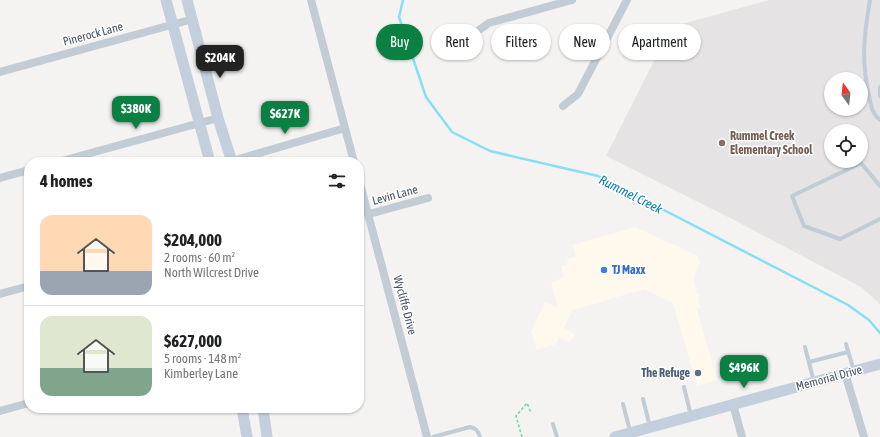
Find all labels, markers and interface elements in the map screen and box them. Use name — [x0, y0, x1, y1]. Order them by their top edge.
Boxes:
street label: Pinerock Lane — [61, 19, 125, 49]
chip: Buy — [376, 24, 423, 60]
chip: Rent — [431, 24, 483, 60]
chip: Filters — [491, 24, 551, 60]
chip: New — [559, 24, 610, 60]
chip: Apartment — [618, 24, 701, 60]
pin: $204K — [192, 45, 248, 79]
text: $204K — [205, 50, 235, 65]
north arrow — [824, 72, 868, 116]
map controls — [824, 72, 868, 168]
pin: $380K — [108, 96, 164, 130]
text: $380K — [121, 101, 151, 116]
pin: $627K — [257, 101, 313, 135]
text: $627K — [270, 106, 300, 121]
button: locate — [824, 124, 868, 168]
place label: Rummel Creek Elementary School — [730, 129, 813, 157]
marker: Rummel Creek Elementary School — [717, 138, 727, 148]
icon: filters — [326, 170, 348, 192]
text: 4 homes — [40, 171, 93, 191]
water label: Rummel Creek — [597, 172, 665, 217]
street label: Levin Lane — [371, 182, 419, 208]
text: $204,000 — [164, 230, 222, 250]
icon: home — [72, 231, 120, 279]
text: 2 rooms · 60 m² — [164, 250, 235, 265]
place label: TJ Maxx — [612, 263, 646, 277]
text: North Wilcrest Drive — [164, 265, 259, 280]
marker: TJ Maxx — [599, 265, 609, 275]
street label: Wycliffe Drive — [390, 274, 420, 336]
text: $627,000 — [164, 331, 222, 351]
icon: home — [72, 332, 120, 380]
text: 5 rooms · 148 m² — [164, 351, 241, 366]
pin: $496K — [716, 355, 772, 389]
text: $496K — [729, 360, 759, 375]
street label: Memorial Drive — [794, 362, 864, 394]
text: Kimberley Lane — [164, 366, 238, 381]
place label: The Refuge — [641, 366, 691, 380]
marker: The Refuge — [693, 368, 703, 378]

